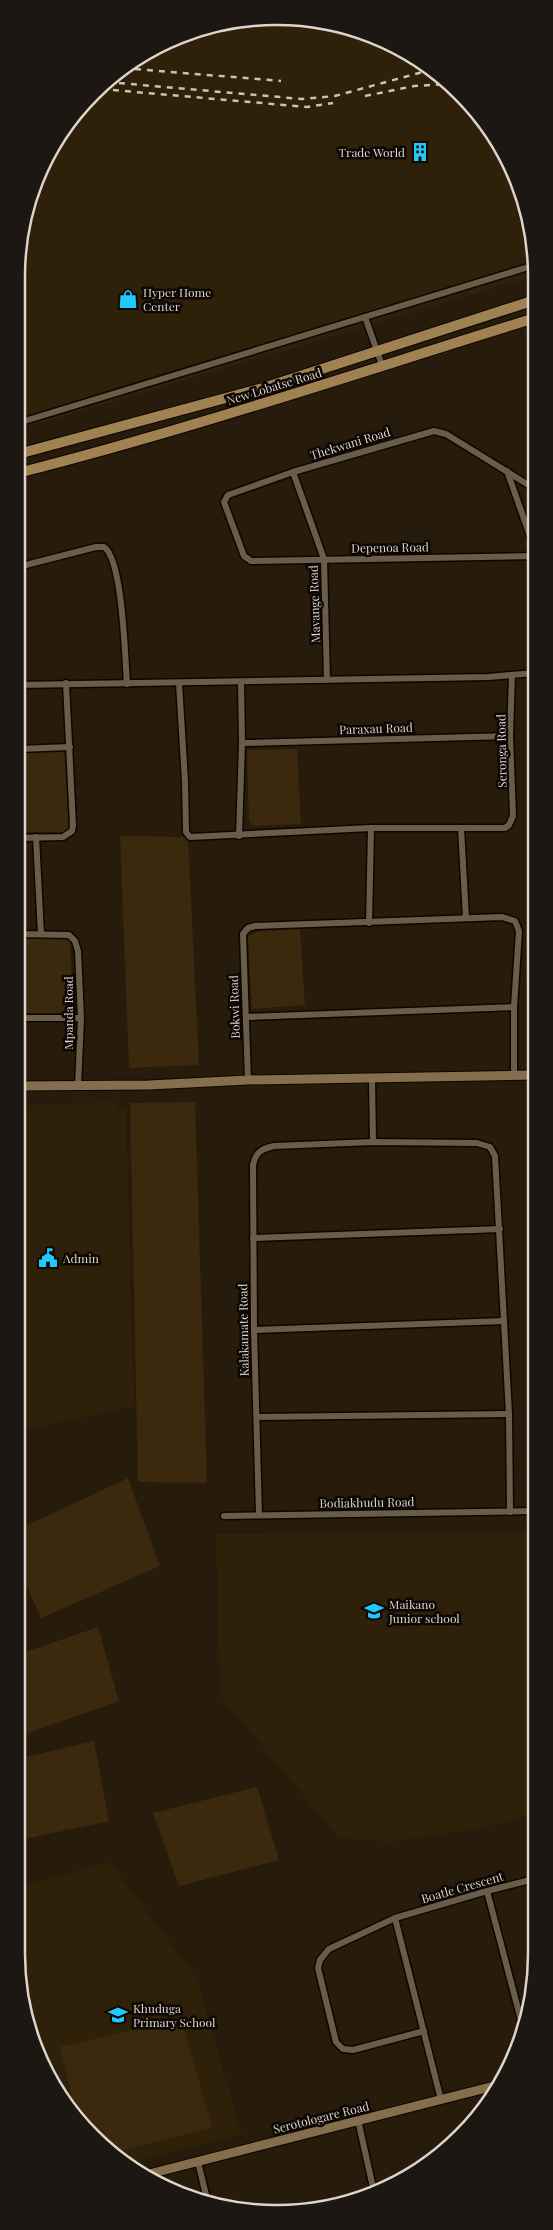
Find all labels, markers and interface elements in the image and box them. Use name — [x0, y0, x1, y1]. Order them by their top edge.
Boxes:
building icon: Trade World — [409, 141, 431, 163]
place label: Trade World — [339, 144, 405, 160]
place label: Hyper Home Center — [143, 284, 211, 314]
shop icon: Hyper Home Center — [117, 288, 139, 310]
street label: New Lobatse Road — [225, 364, 323, 408]
street label: Thekwani Road — [308, 423, 392, 463]
street label: Depenoa Road — [351, 538, 429, 556]
street label: Mavange Road — [305, 565, 323, 643]
street label: Seronga Road — [492, 714, 510, 788]
street label: Paraxau Road — [339, 719, 413, 737]
street label: Bokwi Road — [225, 975, 243, 1039]
street label: Mpanda Road — [60, 976, 76, 1050]
public building icon: Admin — [37, 1247, 59, 1269]
place label: Admin — [62, 1250, 99, 1266]
street label: Kalakamate Road — [234, 1283, 252, 1377]
street label: Bodiakhudu Road — [319, 1493, 415, 1511]
place label: Maikano Junior school — [388, 1596, 460, 1626]
school or university icon: Maikano Junior school — [363, 1600, 385, 1622]
street label: Boatle Crescent — [419, 1867, 506, 1906]
place label: Khuduga Primary School — [133, 2000, 216, 2030]
school or university icon: Khuduga Primary School — [107, 2004, 129, 2026]
street label: Serotologare Road — [271, 2097, 371, 2137]

